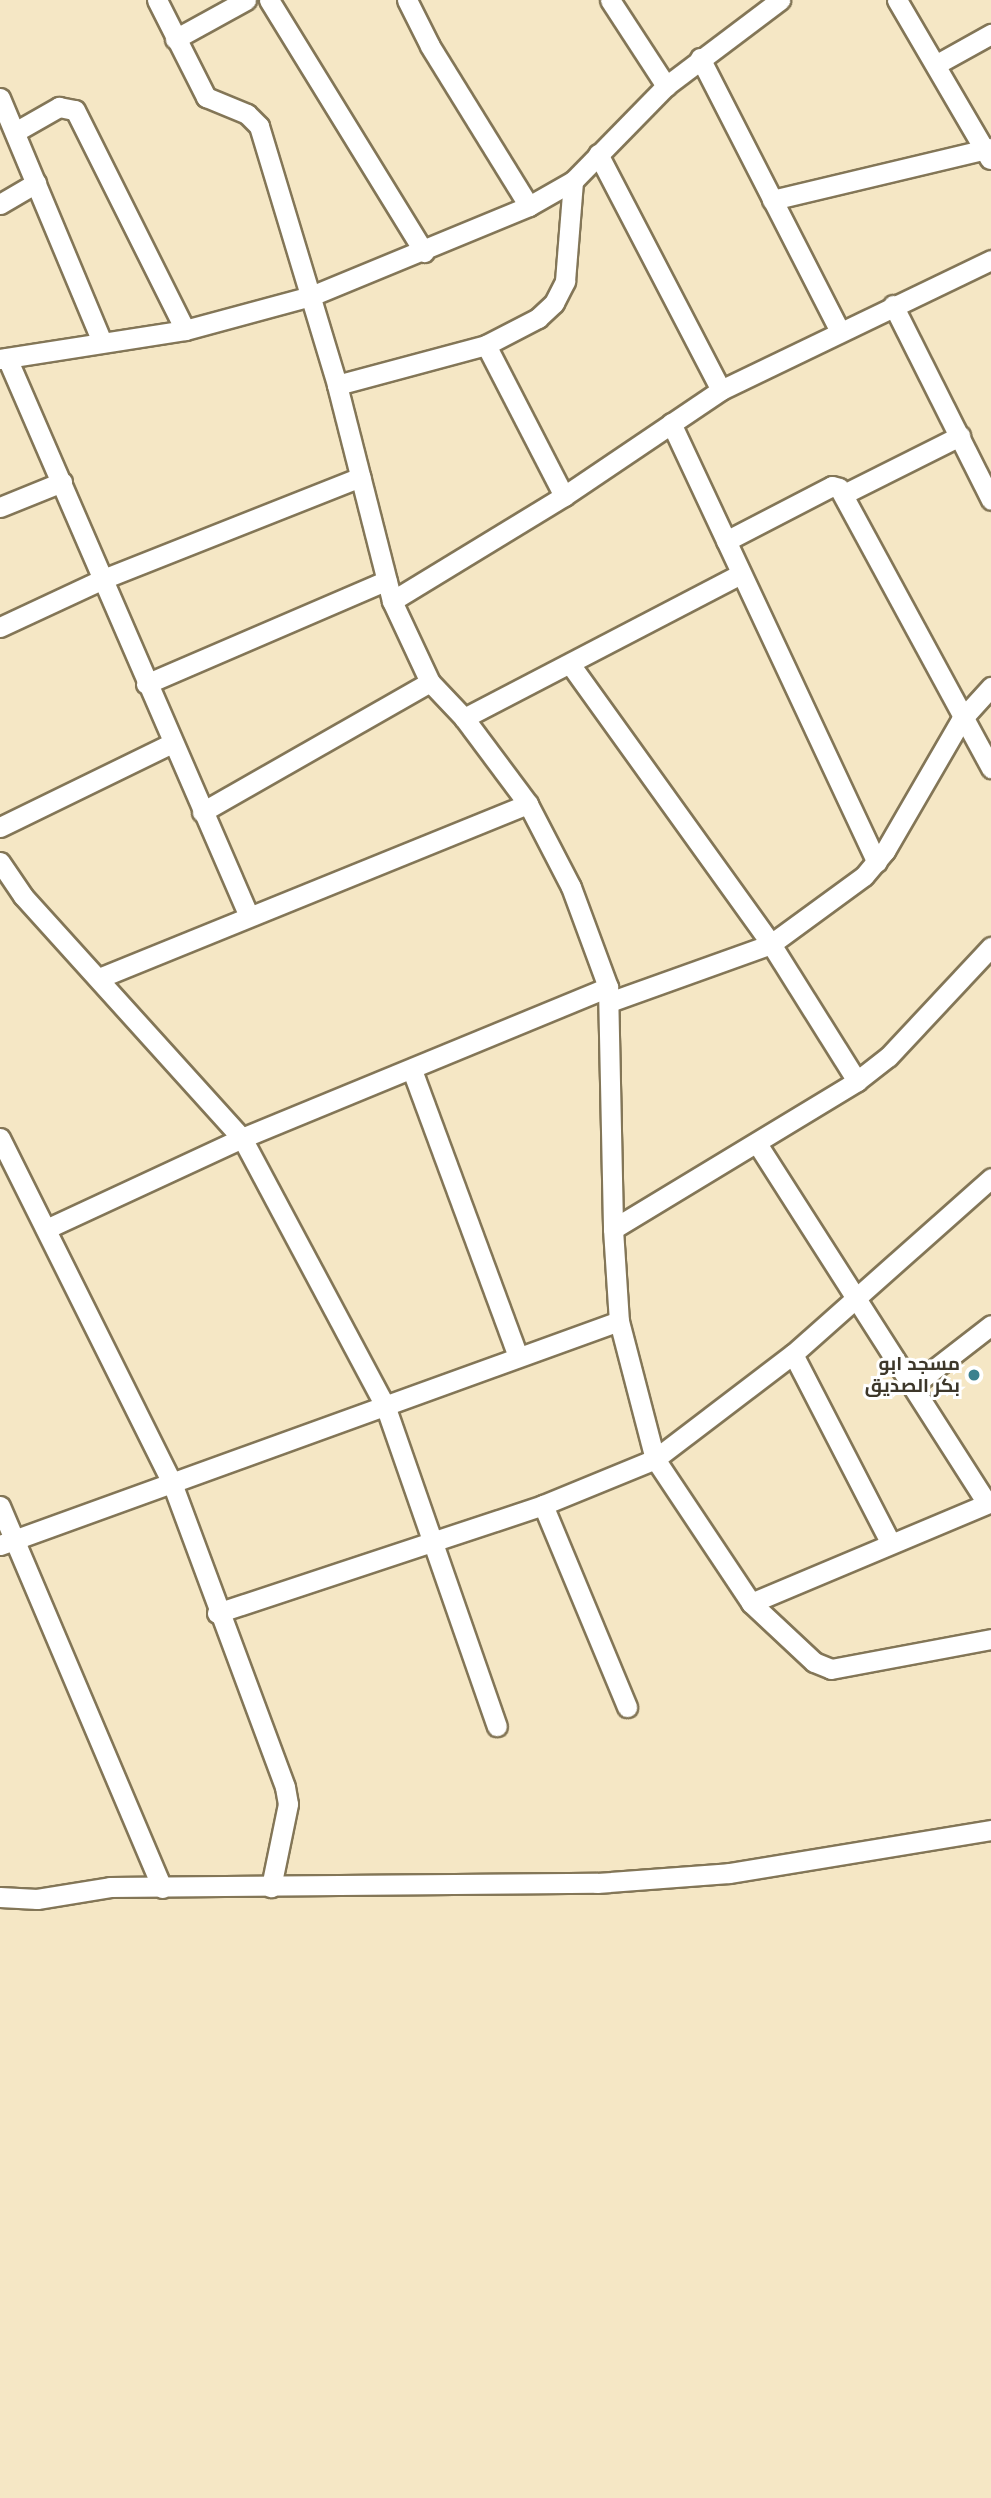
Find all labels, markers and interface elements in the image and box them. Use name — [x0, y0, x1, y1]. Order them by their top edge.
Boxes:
place label: مسجد ابو بكر الصديق — [865, 1353, 960, 1397]
marker: مسجد ابو بكر الصديق — [966, 1367, 982, 1383]

